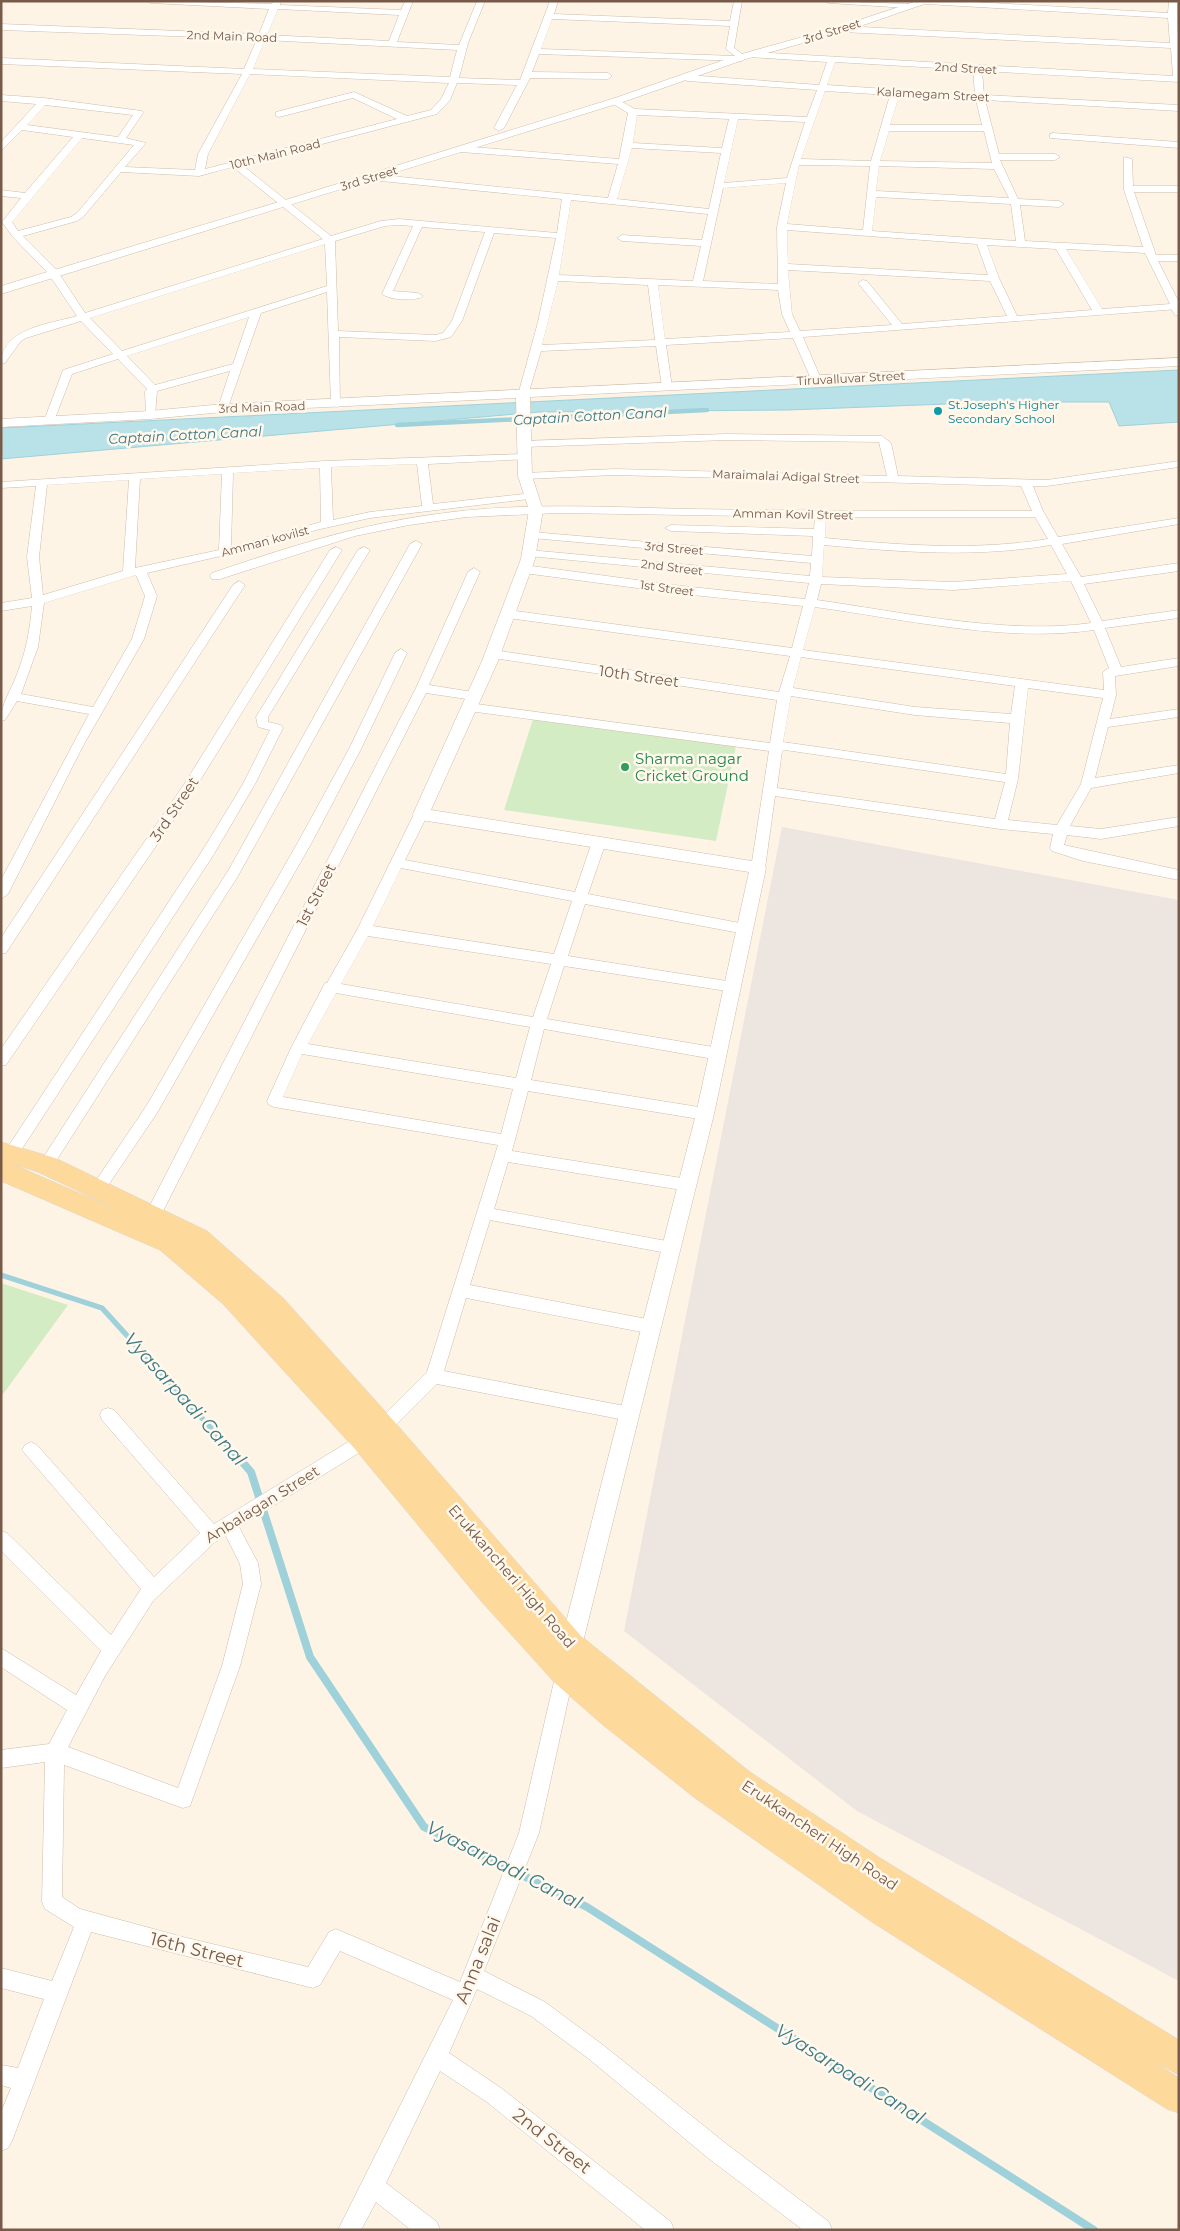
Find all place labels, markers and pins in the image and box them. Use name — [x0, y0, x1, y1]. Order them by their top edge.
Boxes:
place label: St.Joseph's Higher Secondary School — [948, 397, 1059, 426]
marker: St.Joseph's Higher Secondary School — [932, 405, 944, 417]
place label: Sharma nagar Cricket Ground — [635, 749, 749, 785]
marker: Sharma nagar Cricket Ground — [619, 761, 631, 773]

